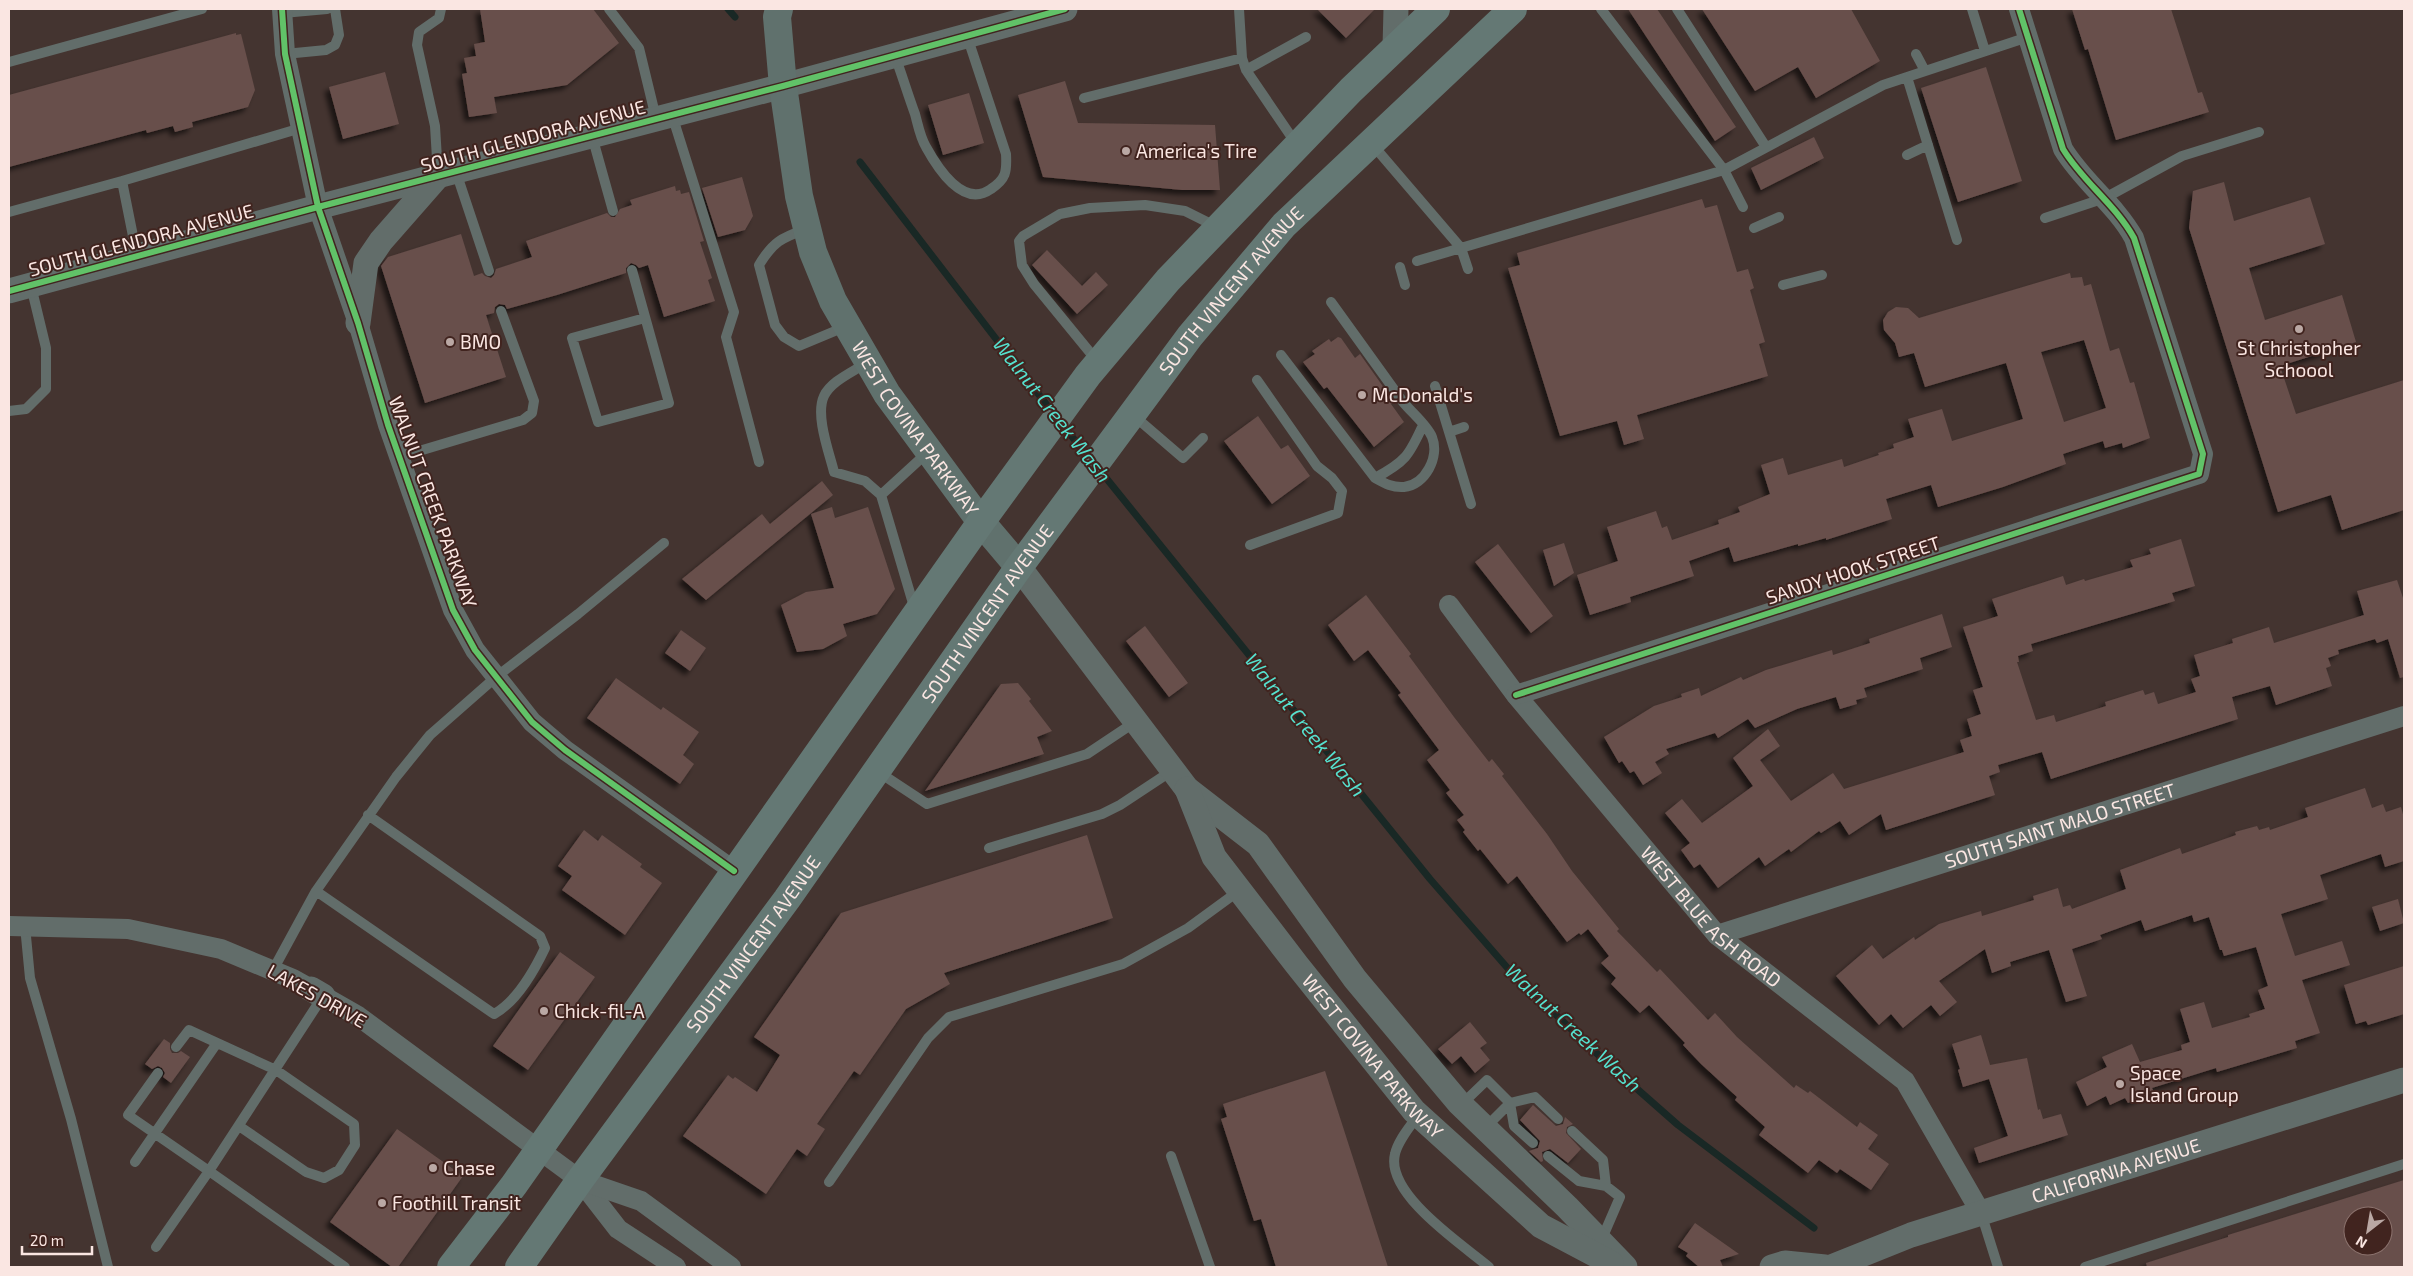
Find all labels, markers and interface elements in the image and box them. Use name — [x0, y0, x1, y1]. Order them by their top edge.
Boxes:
street label: SOUTH GLENDORA AVENUE — [418, 94, 648, 177]
place label: America's Tire — [1136, 139, 1257, 162]
marker: America's Tire — [1120, 145, 1132, 157]
street label: SOUTH GLENDORA AVENUE — [26, 198, 256, 281]
street label: SOUTH VINCENT AVENUE — [1153, 201, 1308, 379]
marker: St Christopher Schoool — [2293, 323, 2305, 335]
place label: BMO — [460, 330, 501, 353]
water label: Walnut Creek Wash — [989, 332, 1117, 487]
marker: BMO — [444, 336, 456, 348]
street label: WEST COVINA PARKWAY — [848, 336, 984, 520]
place label: St Christopher Schoool — [2237, 336, 2361, 381]
place label: McDonald's — [1372, 383, 1473, 406]
marker: McDonald's — [1356, 389, 1368, 401]
street label: WALNUT CREEK PARKWAY — [384, 393, 483, 611]
street label: SOUTH VINCENT AVENUE — [916, 520, 1058, 707]
street label: SANDY HOOK STREET — [1763, 530, 1943, 609]
water label: Walnut Creek Wash — [1241, 648, 1371, 801]
street label: SOUTH SAINT MALO STREET — [1942, 778, 2178, 873]
street label: WEST BLUE ASH ROAD — [1636, 841, 1786, 992]
street label: SOUTH VINCENT AVENUE — [681, 851, 825, 1037]
water label: Walnut Creek Wash — [1501, 958, 1647, 1097]
street label: LAKES DRIVE — [264, 959, 371, 1032]
street label: WEST COVINA PARKWAY — [1298, 969, 1448, 1143]
place label: Chick-fil-A — [554, 999, 645, 1022]
marker: Chick-fil-A — [538, 1005, 550, 1017]
place label: Space Island Group — [2130, 1061, 2239, 1106]
marker: Space Island Group — [2114, 1078, 2126, 1090]
street label: CALIFORNIA AVENUE — [2029, 1133, 2203, 1207]
place label: Chase — [443, 1156, 495, 1179]
marker: Chase — [427, 1162, 439, 1174]
place label: Foothill Transit — [392, 1191, 521, 1214]
marker: Foothill Transit — [376, 1197, 388, 1209]
north arrow — [2343, 1206, 2393, 1256]
scale bar — [22, 1224, 92, 1256]
text: 20 m — [30, 1231, 64, 1249]
text: N — [2352, 1233, 2370, 1252]

